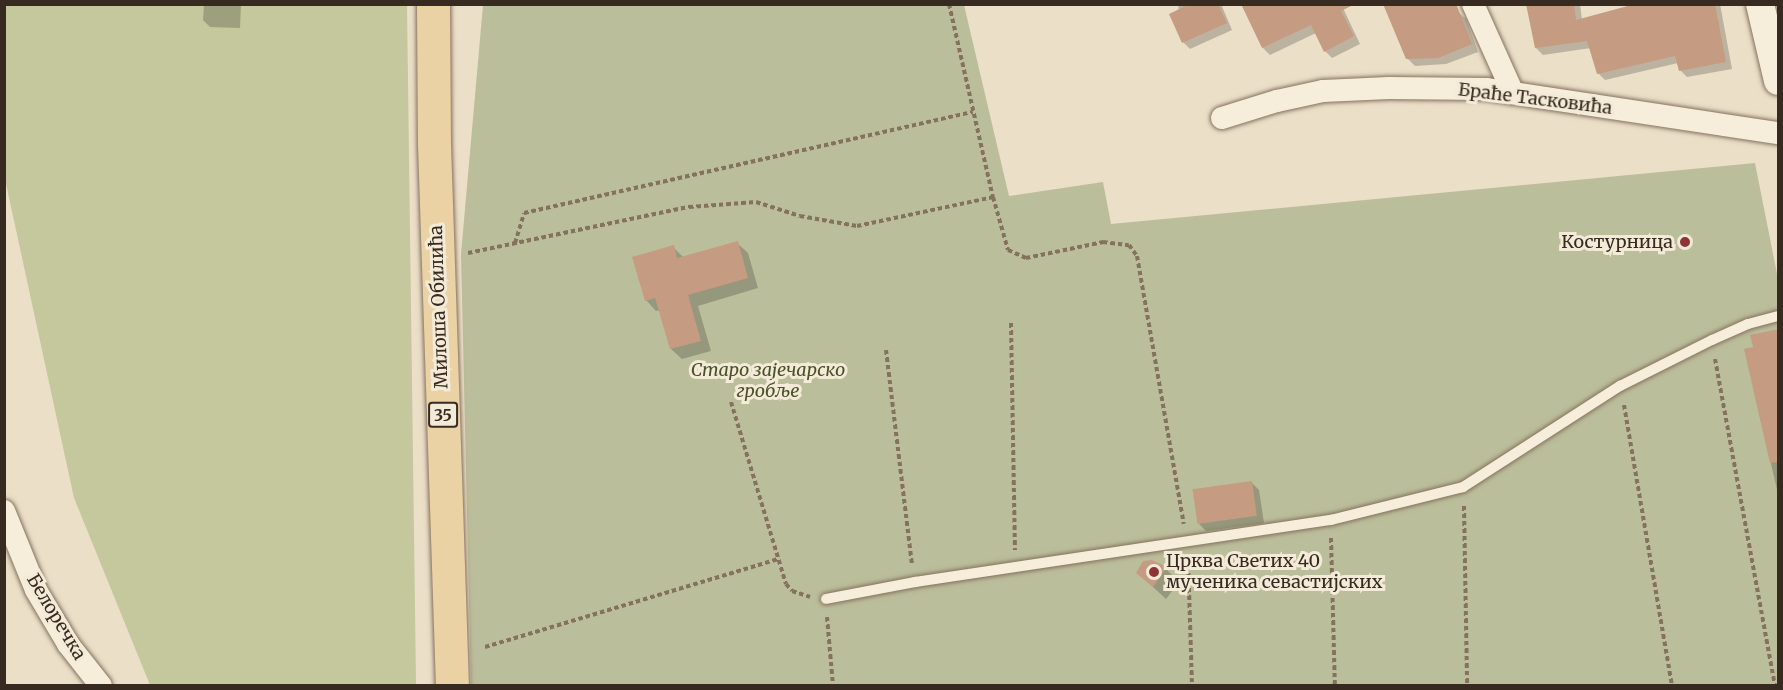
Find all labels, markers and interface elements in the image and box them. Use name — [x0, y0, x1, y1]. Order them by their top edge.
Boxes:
street label: Браће Тасковића — [1457, 79, 1613, 119]
street label: Милоша Обилића — [425, 225, 453, 389]
place label: Костурница — [1561, 231, 1673, 253]
marker: Костурница — [1678, 235, 1692, 249]
park label: Старо зајечарско гробље — [691, 360, 845, 403]
road number: 35 — [428, 402, 458, 428]
place label: Црква Светих 40 мученика севастијских — [1166, 551, 1382, 594]
marker: Црква Светих 40 мученика севастијских — [1147, 565, 1161, 579]
street label: Белоречка — [22, 570, 90, 664]

